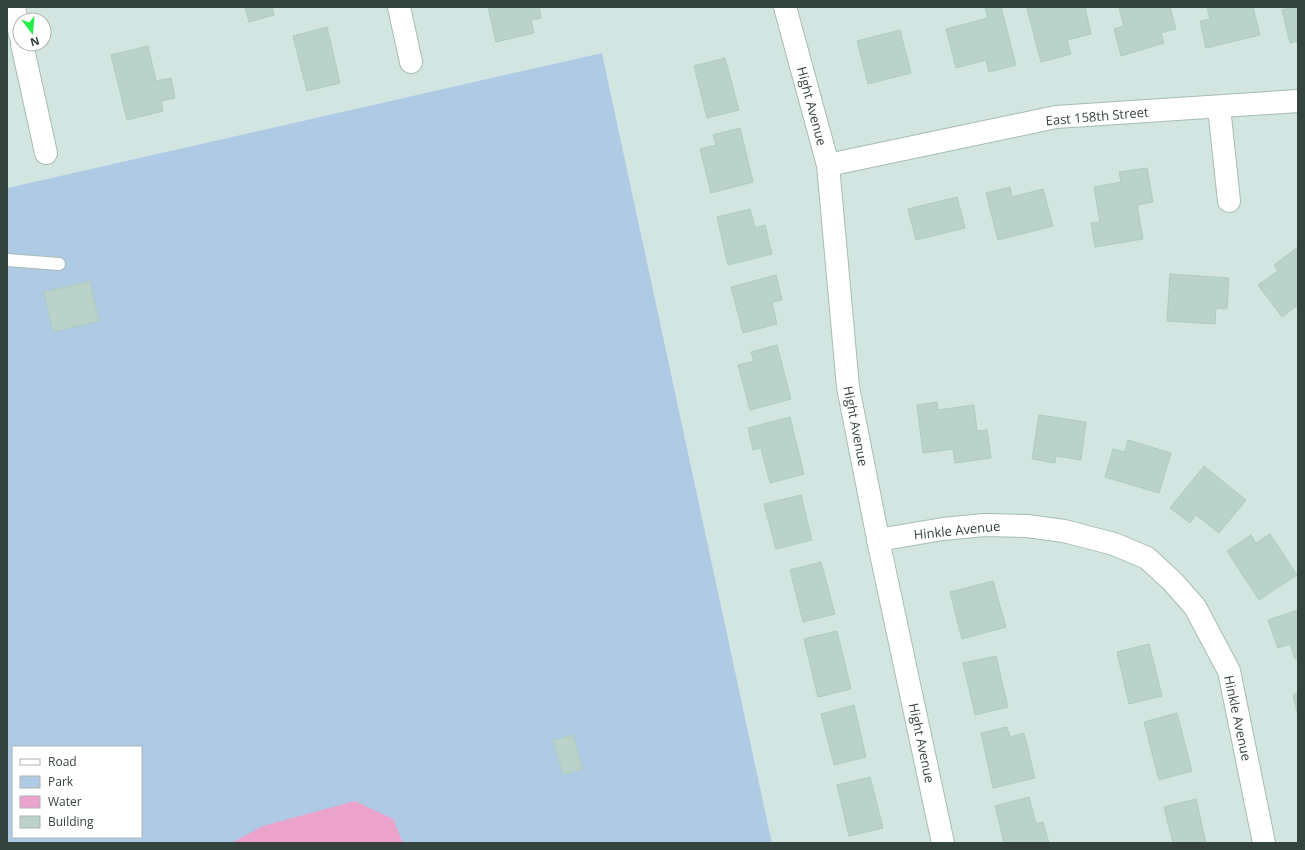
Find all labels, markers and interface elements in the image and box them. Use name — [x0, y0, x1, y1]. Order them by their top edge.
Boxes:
north arrow — [12, 12, 52, 52]
text: N — [29, 34, 41, 51]
street label: Hight Avenue — [793, 64, 831, 148]
street label: East 158th Street — [1045, 103, 1150, 129]
street label: Hight Avenue — [839, 384, 873, 468]
street label: Hinkle Avenue — [913, 517, 1001, 543]
street label: Hinkle Avenue — [1220, 674, 1256, 762]
street label: Hight Avenue — [905, 701, 939, 785]
legend — [12, 746, 142, 838]
text: Road — [48, 753, 77, 770]
text: Park — [48, 773, 74, 790]
text: Water — [48, 793, 82, 810]
text: Building — [48, 813, 94, 830]

